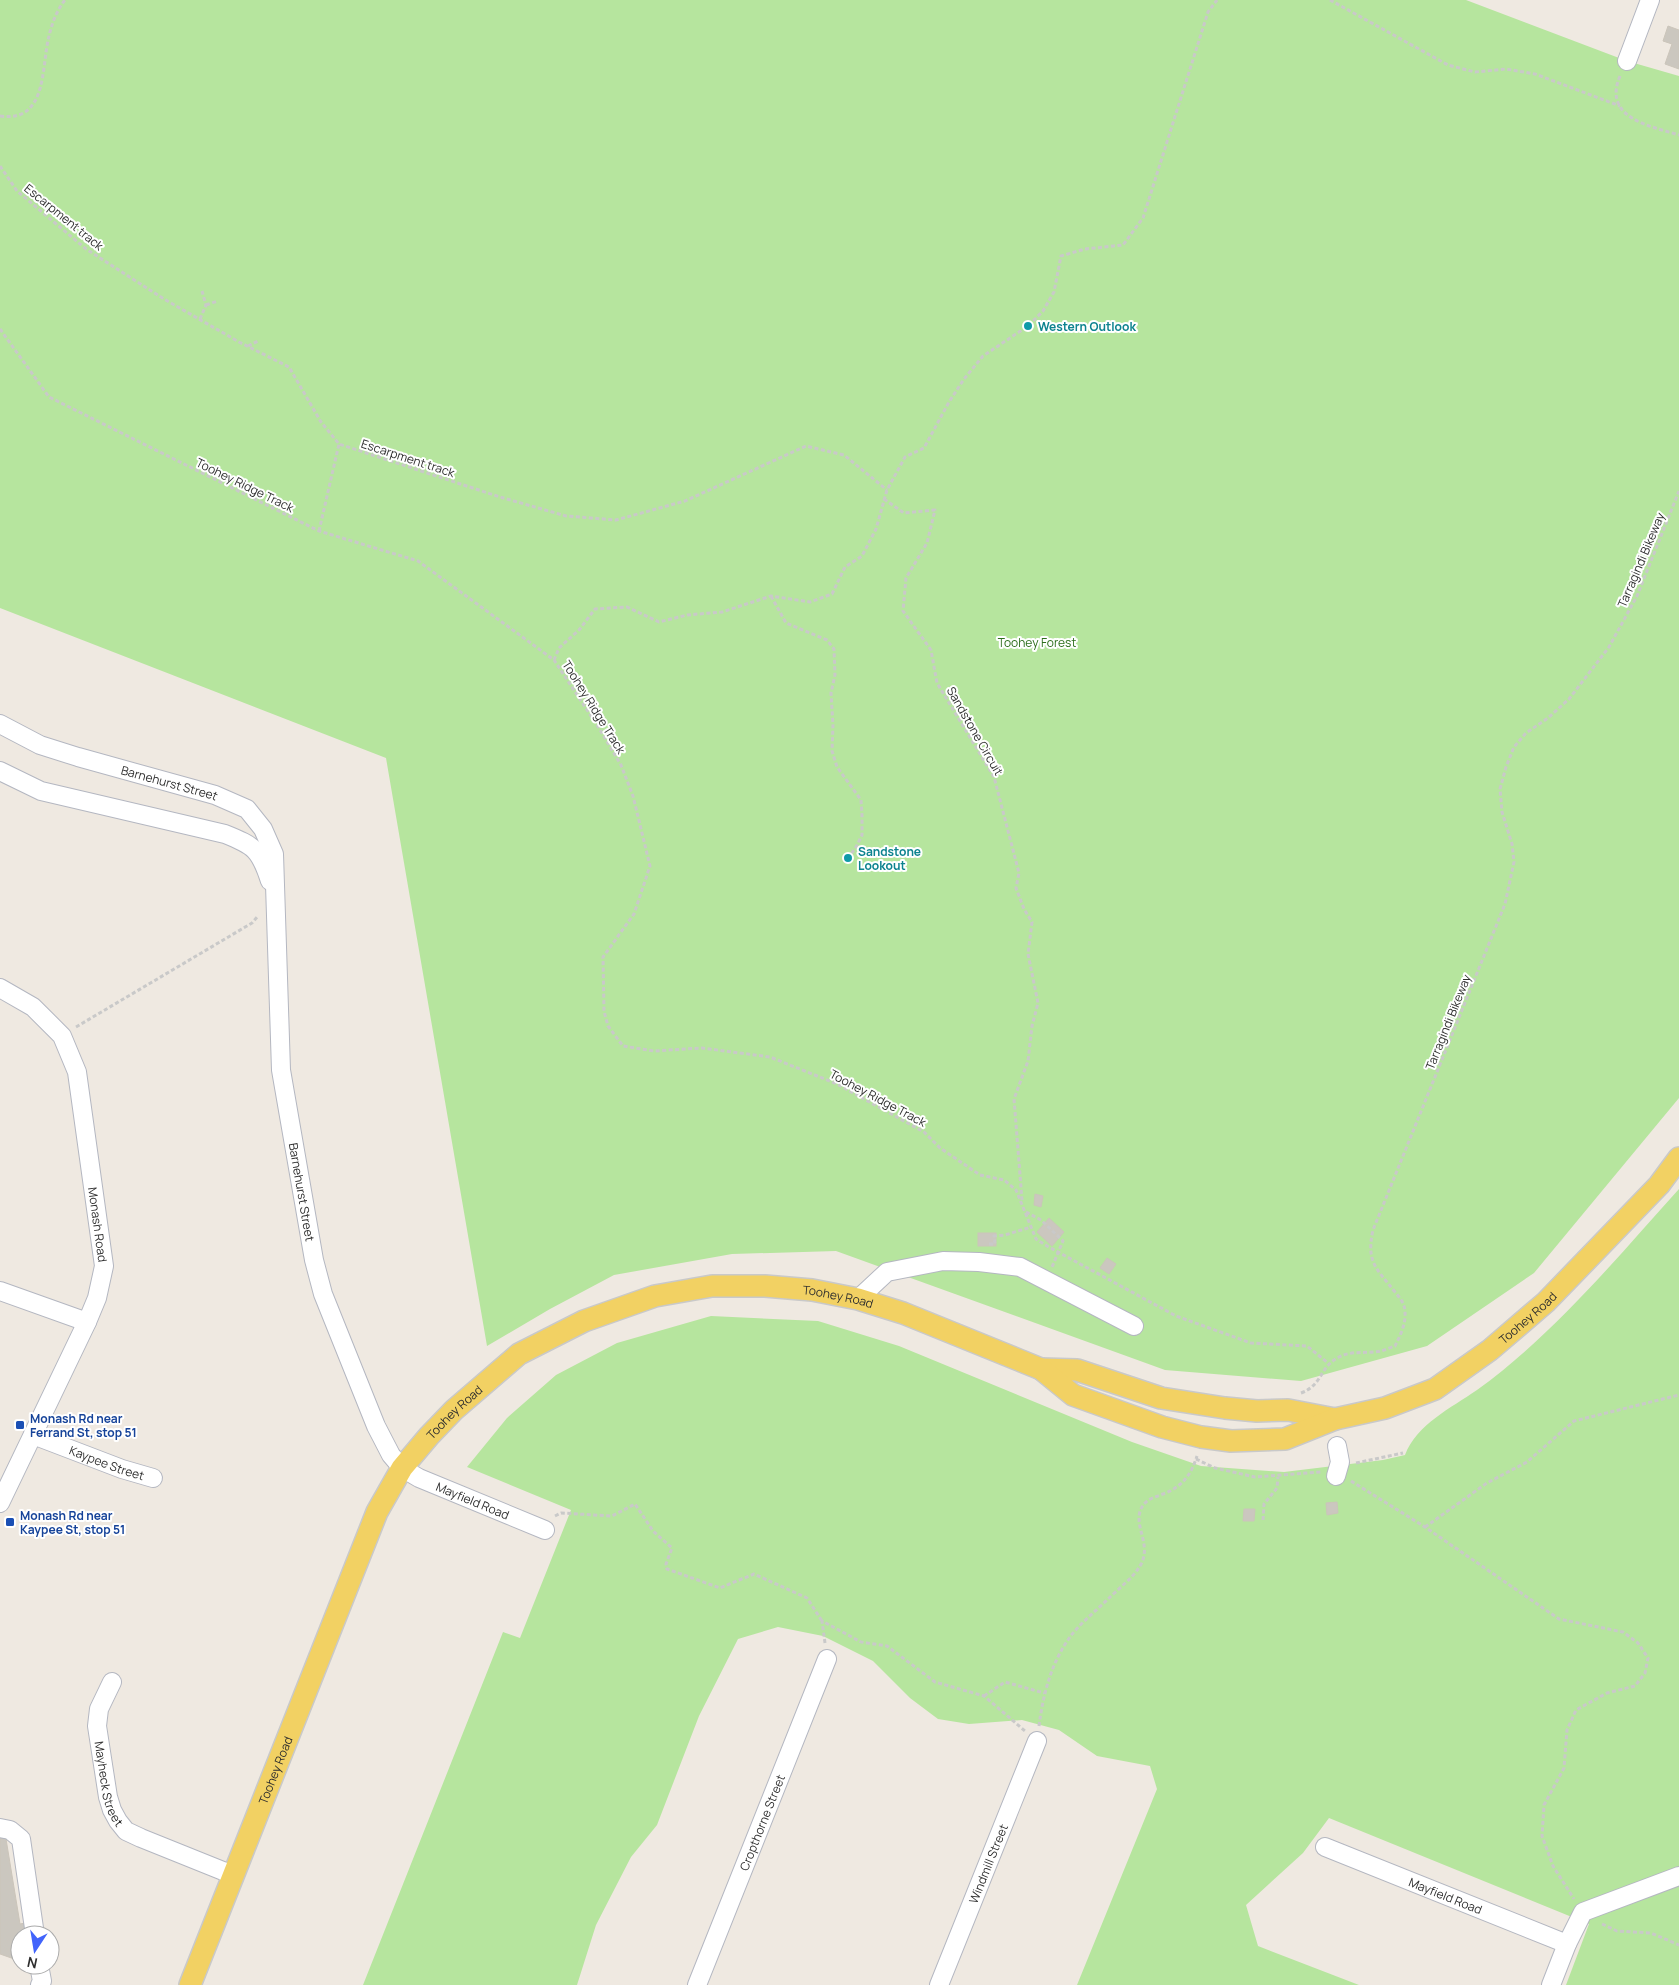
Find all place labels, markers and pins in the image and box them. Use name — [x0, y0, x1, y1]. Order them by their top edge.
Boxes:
place label: Western Outlook — [1038, 318, 1136, 335]
marker: Western Outlook — [1022, 320, 1034, 332]
place label: Sandstone Lookout — [858, 843, 921, 874]
marker: Sandstone Lookout — [842, 852, 854, 864]
place label: Monash Rd near Ferrand St, stop 51 — [30, 1410, 137, 1441]
marker: Monash Rd near Ferrand St, stop 51 — [14, 1419, 26, 1431]
place label: Monash Rd near Kaypee St, stop 51 — [20, 1507, 125, 1538]
marker: Monash Rd near Kaypee St, stop 51 — [4, 1516, 16, 1528]

